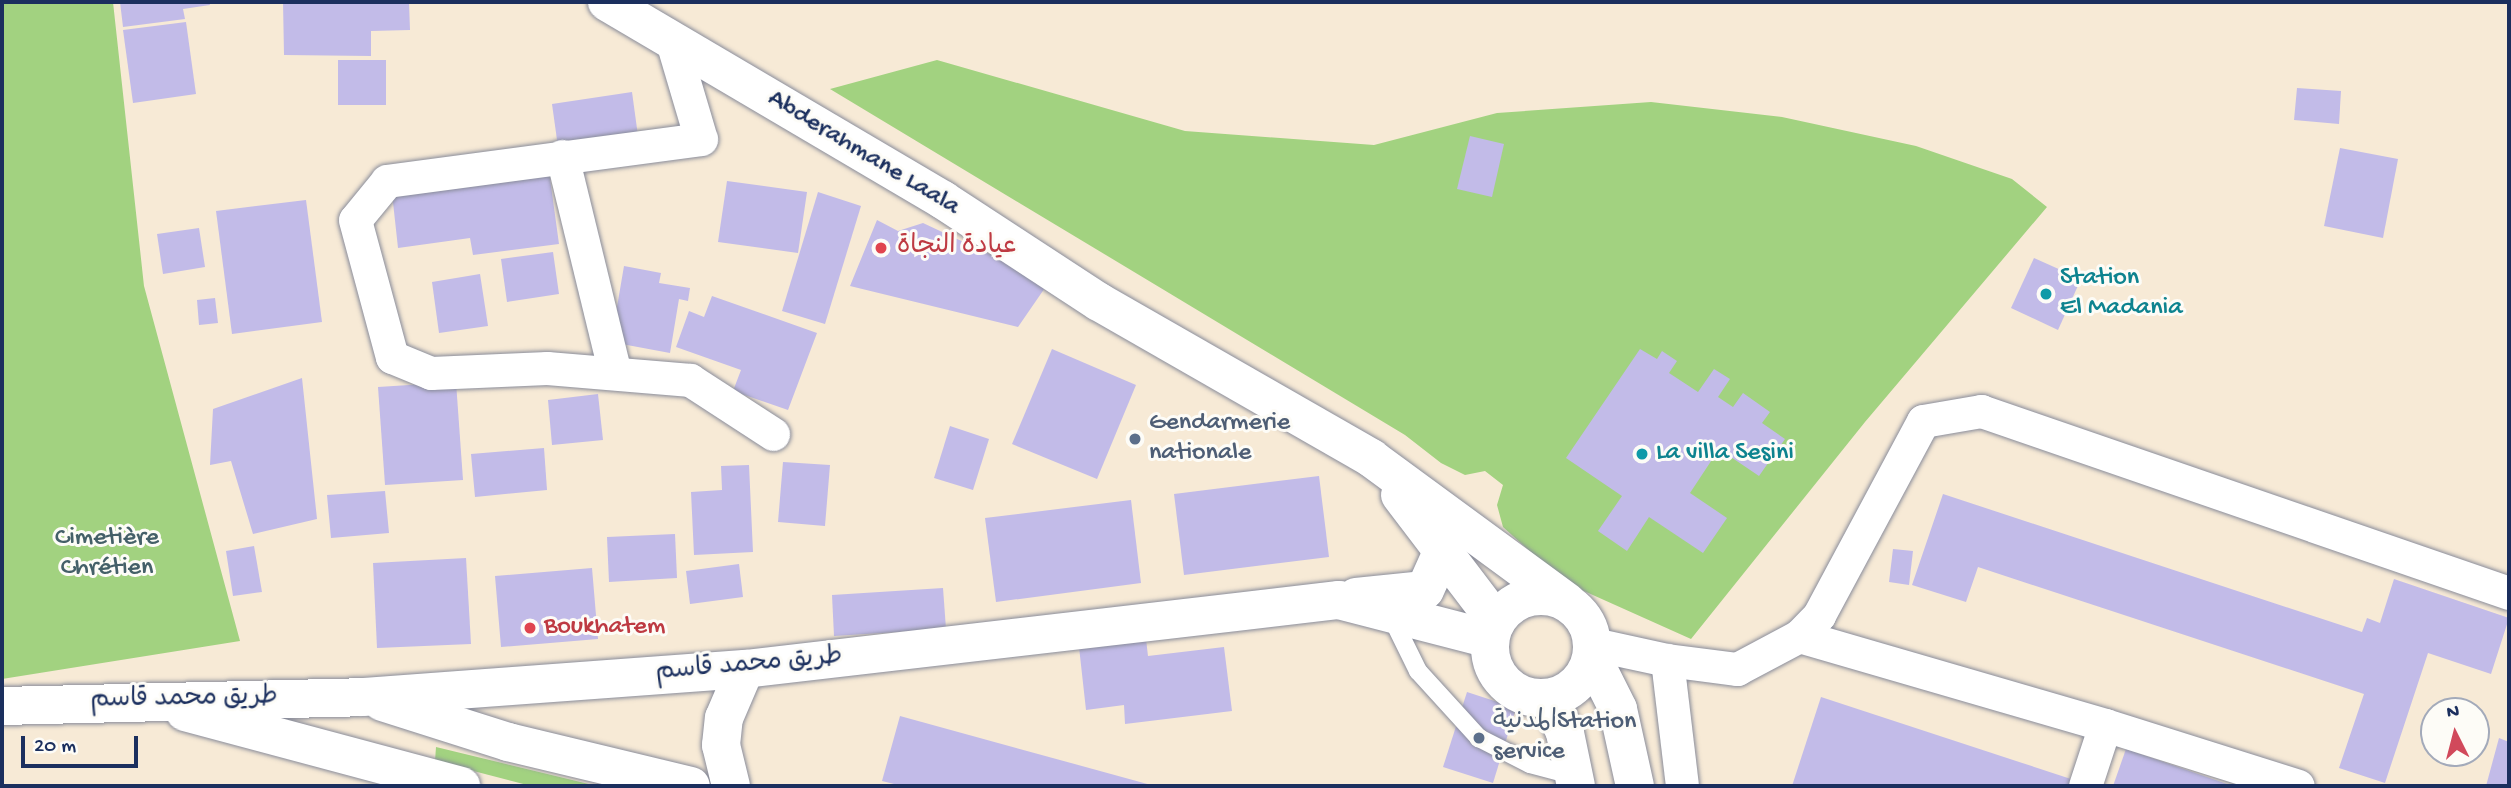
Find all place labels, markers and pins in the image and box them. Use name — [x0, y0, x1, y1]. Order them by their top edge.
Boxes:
place label: عيادة النجاة — [897, 232, 1017, 264]
marker: عيادة النجاة — [871, 238, 891, 258]
place label: Station El Madania — [2060, 263, 2183, 324]
marker: Station El Madania — [2038, 286, 2054, 302]
place label: Gendarmerie nationale — [1149, 408, 1290, 470]
marker: Gendarmerie nationale — [1127, 431, 1143, 447]
place label: La villa Sesini — [1656, 438, 1794, 470]
marker: La villa Sesini — [1634, 446, 1650, 462]
place label: Boukhatem — [544, 612, 665, 644]
marker: Boukhatem — [522, 620, 538, 636]
place label: المدنيةStation service — [1493, 707, 1636, 768]
marker: المدنيةStation service — [1471, 730, 1487, 746]

